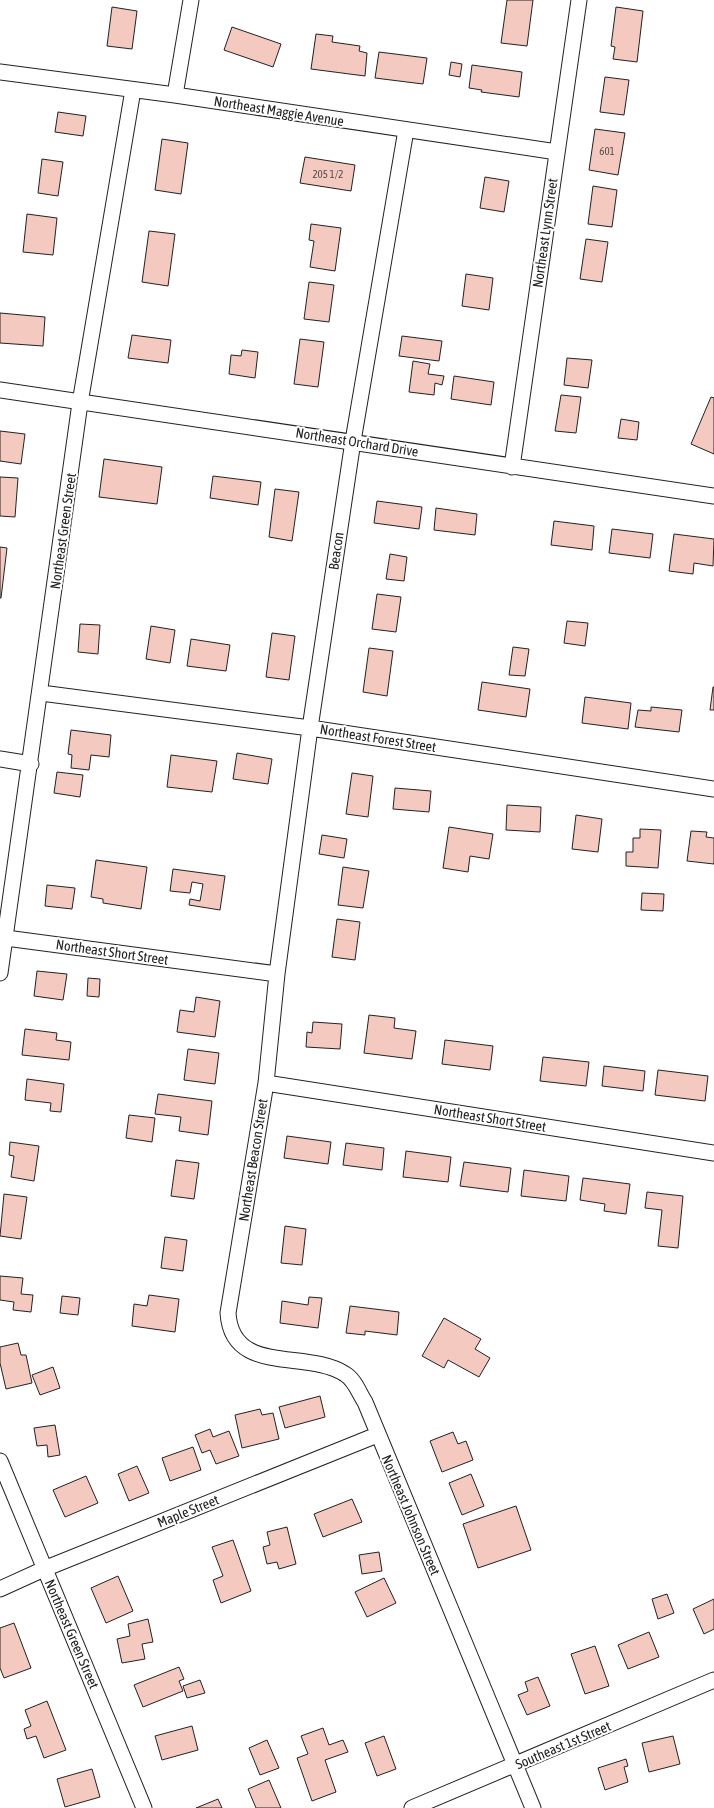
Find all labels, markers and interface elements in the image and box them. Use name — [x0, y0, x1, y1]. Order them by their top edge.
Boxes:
street label: Northeast Maggie Avenue — [213, 93, 345, 129]
house number: 601 — [599, 145, 615, 157]
house number: 205 1/2 — [312, 168, 344, 180]
street label: Northeast Lynn Street — [529, 177, 561, 289]
street label: Northeast Orchard Drive — [294, 424, 420, 460]
street label: Northeast Green Street — [47, 472, 79, 590]
street label: Beacon — [325, 531, 347, 571]
street label: Northeast Forest Street — [319, 721, 437, 755]
street label: Northeast Short Street — [55, 936, 169, 968]
street label: Northeast Beacon Street — [235, 1097, 271, 1223]
street label: Northeast Short Street — [433, 1101, 547, 1135]
street label: Northeast Johnson Street — [378, 1453, 444, 1577]
street label: Maple Street — [155, 1491, 221, 1531]
street label: Northeast Green Street — [42, 1577, 102, 1691]
street label: Southeast 1st Street — [513, 1718, 613, 1772]

